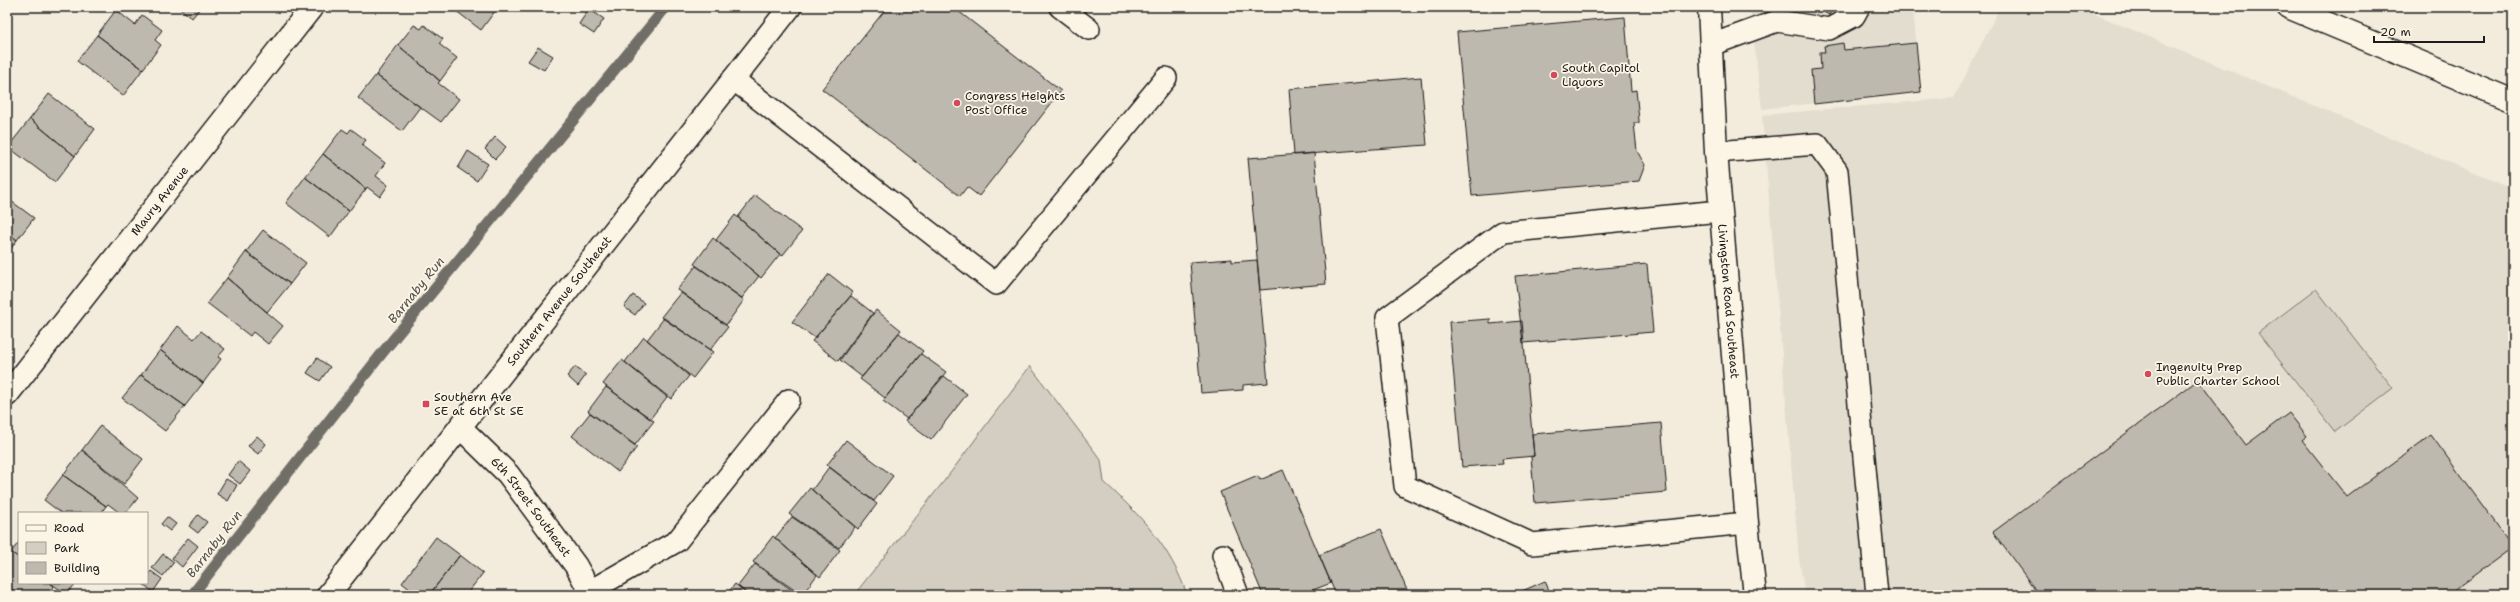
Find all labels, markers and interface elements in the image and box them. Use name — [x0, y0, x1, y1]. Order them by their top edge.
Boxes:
scale bar — [2374, 18, 2484, 44]
text: 20 m — [2380, 24, 2411, 40]
place label: South Capitol Liquors — [1562, 60, 1640, 90]
marker: South Capitol Liquors — [1549, 70, 1559, 80]
place label: Congress Heights Post Office — [965, 88, 1065, 118]
marker: Congress Heights Post Office — [952, 98, 962, 108]
street label: Maury Avenue — [127, 163, 192, 239]
street label: Livingston Road Southeast — [1714, 223, 1743, 379]
street label: Southern Avenue Southeast — [503, 233, 615, 369]
water label: Barnaby Run — [384, 253, 448, 327]
place label: Ingenuity Prep Public Charter School — [2156, 359, 2280, 389]
marker: Ingenuity Prep Public Charter School — [2143, 369, 2153, 379]
place label: Southern Ave SE at 6th St SE — [434, 389, 524, 419]
marker: Southern Ave SE at 6th St SE — [421, 399, 431, 409]
street label: 6th Street Southeast — [487, 453, 574, 560]
water label: Barnaby Run — [182, 507, 246, 581]
legend — [18, 512, 148, 584]
text: Road — [54, 520, 85, 536]
text: Park — [54, 540, 80, 556]
text: Building — [54, 560, 100, 576]

